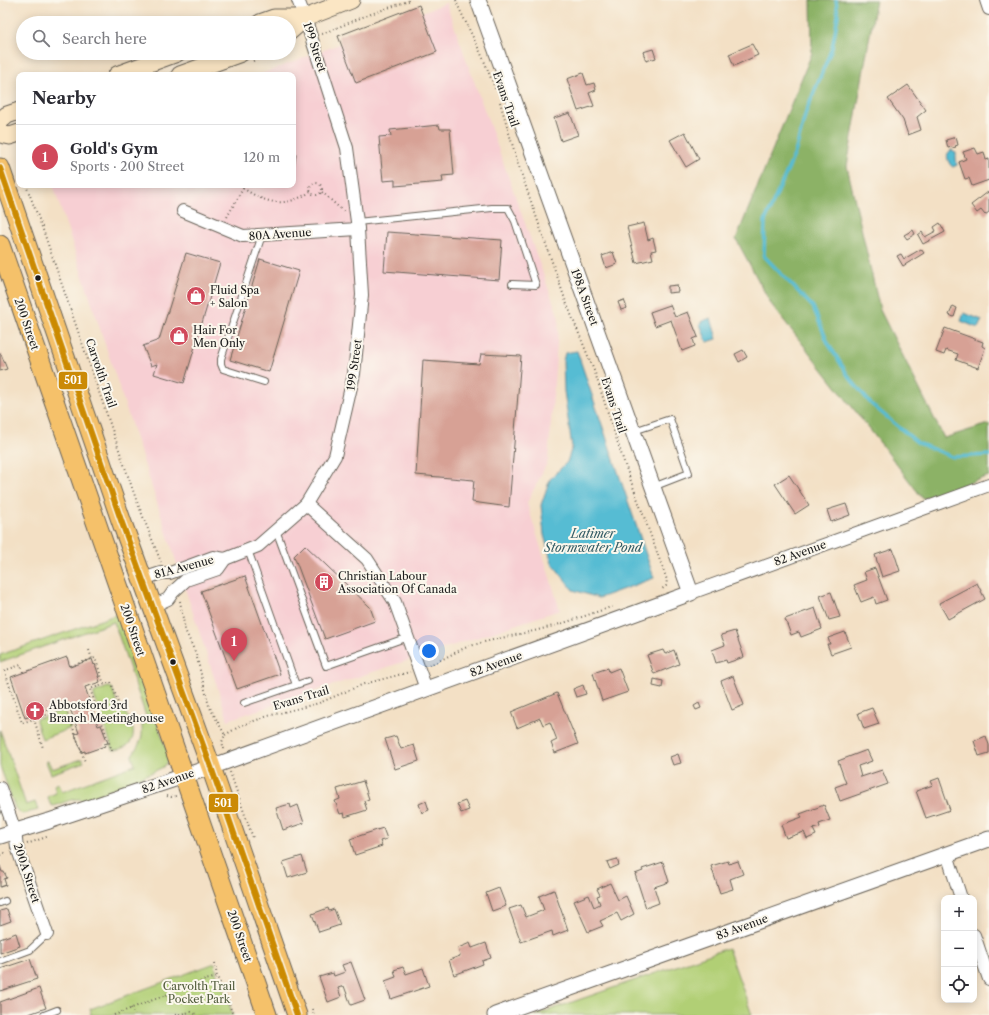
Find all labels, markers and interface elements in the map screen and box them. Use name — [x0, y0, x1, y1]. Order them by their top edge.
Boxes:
search box — [16, 16, 296, 60]
street label: 199 Street — [300, 20, 330, 74]
icon: search — [30, 27, 52, 49]
text: Search here — [62, 29, 147, 48]
street label: Evans Trail — [490, 69, 522, 129]
text: Nearby — [32, 88, 96, 108]
text: Gold's Gym — [70, 139, 158, 158]
text: 1 — [42, 149, 48, 165]
text: 120 m — [243, 149, 280, 165]
text: Sports · 200 Street — [70, 158, 184, 174]
street label: 80A Avenue — [248, 225, 312, 243]
street label: 198A Street — [568, 267, 602, 327]
unlabelled marker — [33, 273, 43, 283]
place label: Fluid Spa + Salon — [210, 283, 259, 310]
shop icon: Fluid Spa + Salon — [185, 285, 207, 307]
street label: 200 Street — [12, 296, 43, 352]
place label: Hair For Men Only — [193, 323, 246, 350]
shop icon: Hair For Men Only — [168, 325, 190, 347]
street label: Carvolth Trail — [83, 336, 120, 410]
street label: 199 Street — [343, 338, 365, 392]
line badge: 501 — [58, 371, 88, 390]
text: 501 — [64, 373, 82, 387]
street label: Evans Trail — [598, 375, 630, 435]
water label: Latimer Stormwater Pond — [543, 526, 644, 555]
street label: 82 Avenue — [772, 537, 828, 569]
street label: 81A Avenue — [153, 552, 215, 582]
place label: Christian Labour Association Of Canada — [337, 569, 457, 596]
building icon: Christian Labour Association Of Canada — [313, 571, 335, 593]
street label: 200 Street — [118, 602, 149, 658]
pin: 1 — [221, 628, 247, 661]
your location — [419, 641, 439, 661]
street label: 82 Avenue — [468, 648, 524, 680]
unlabelled marker — [168, 657, 178, 667]
street label: Evans Trail — [271, 683, 331, 713]
place label: Abbotsford 3rd Branch Meetinghouse — [48, 698, 164, 725]
church icon: Abbotsford 3rd Branch Meetinghouse — [24, 700, 46, 722]
street label: 82 Avenue — [140, 766, 196, 796]
line badge: 501 — [208, 793, 239, 813]
text: 501 — [214, 796, 232, 810]
street label: 200A Street — [11, 841, 43, 905]
map controls — [941, 895, 977, 1003]
button: + — [941, 895, 977, 931]
street label: 200 Street — [225, 908, 256, 964]
street label: 83 Avenue — [714, 911, 770, 943]
button: − — [941, 931, 977, 967]
button: locate — [941, 967, 977, 1003]
park label: Carvolth Trail Pocket Park — [163, 979, 236, 1006]

